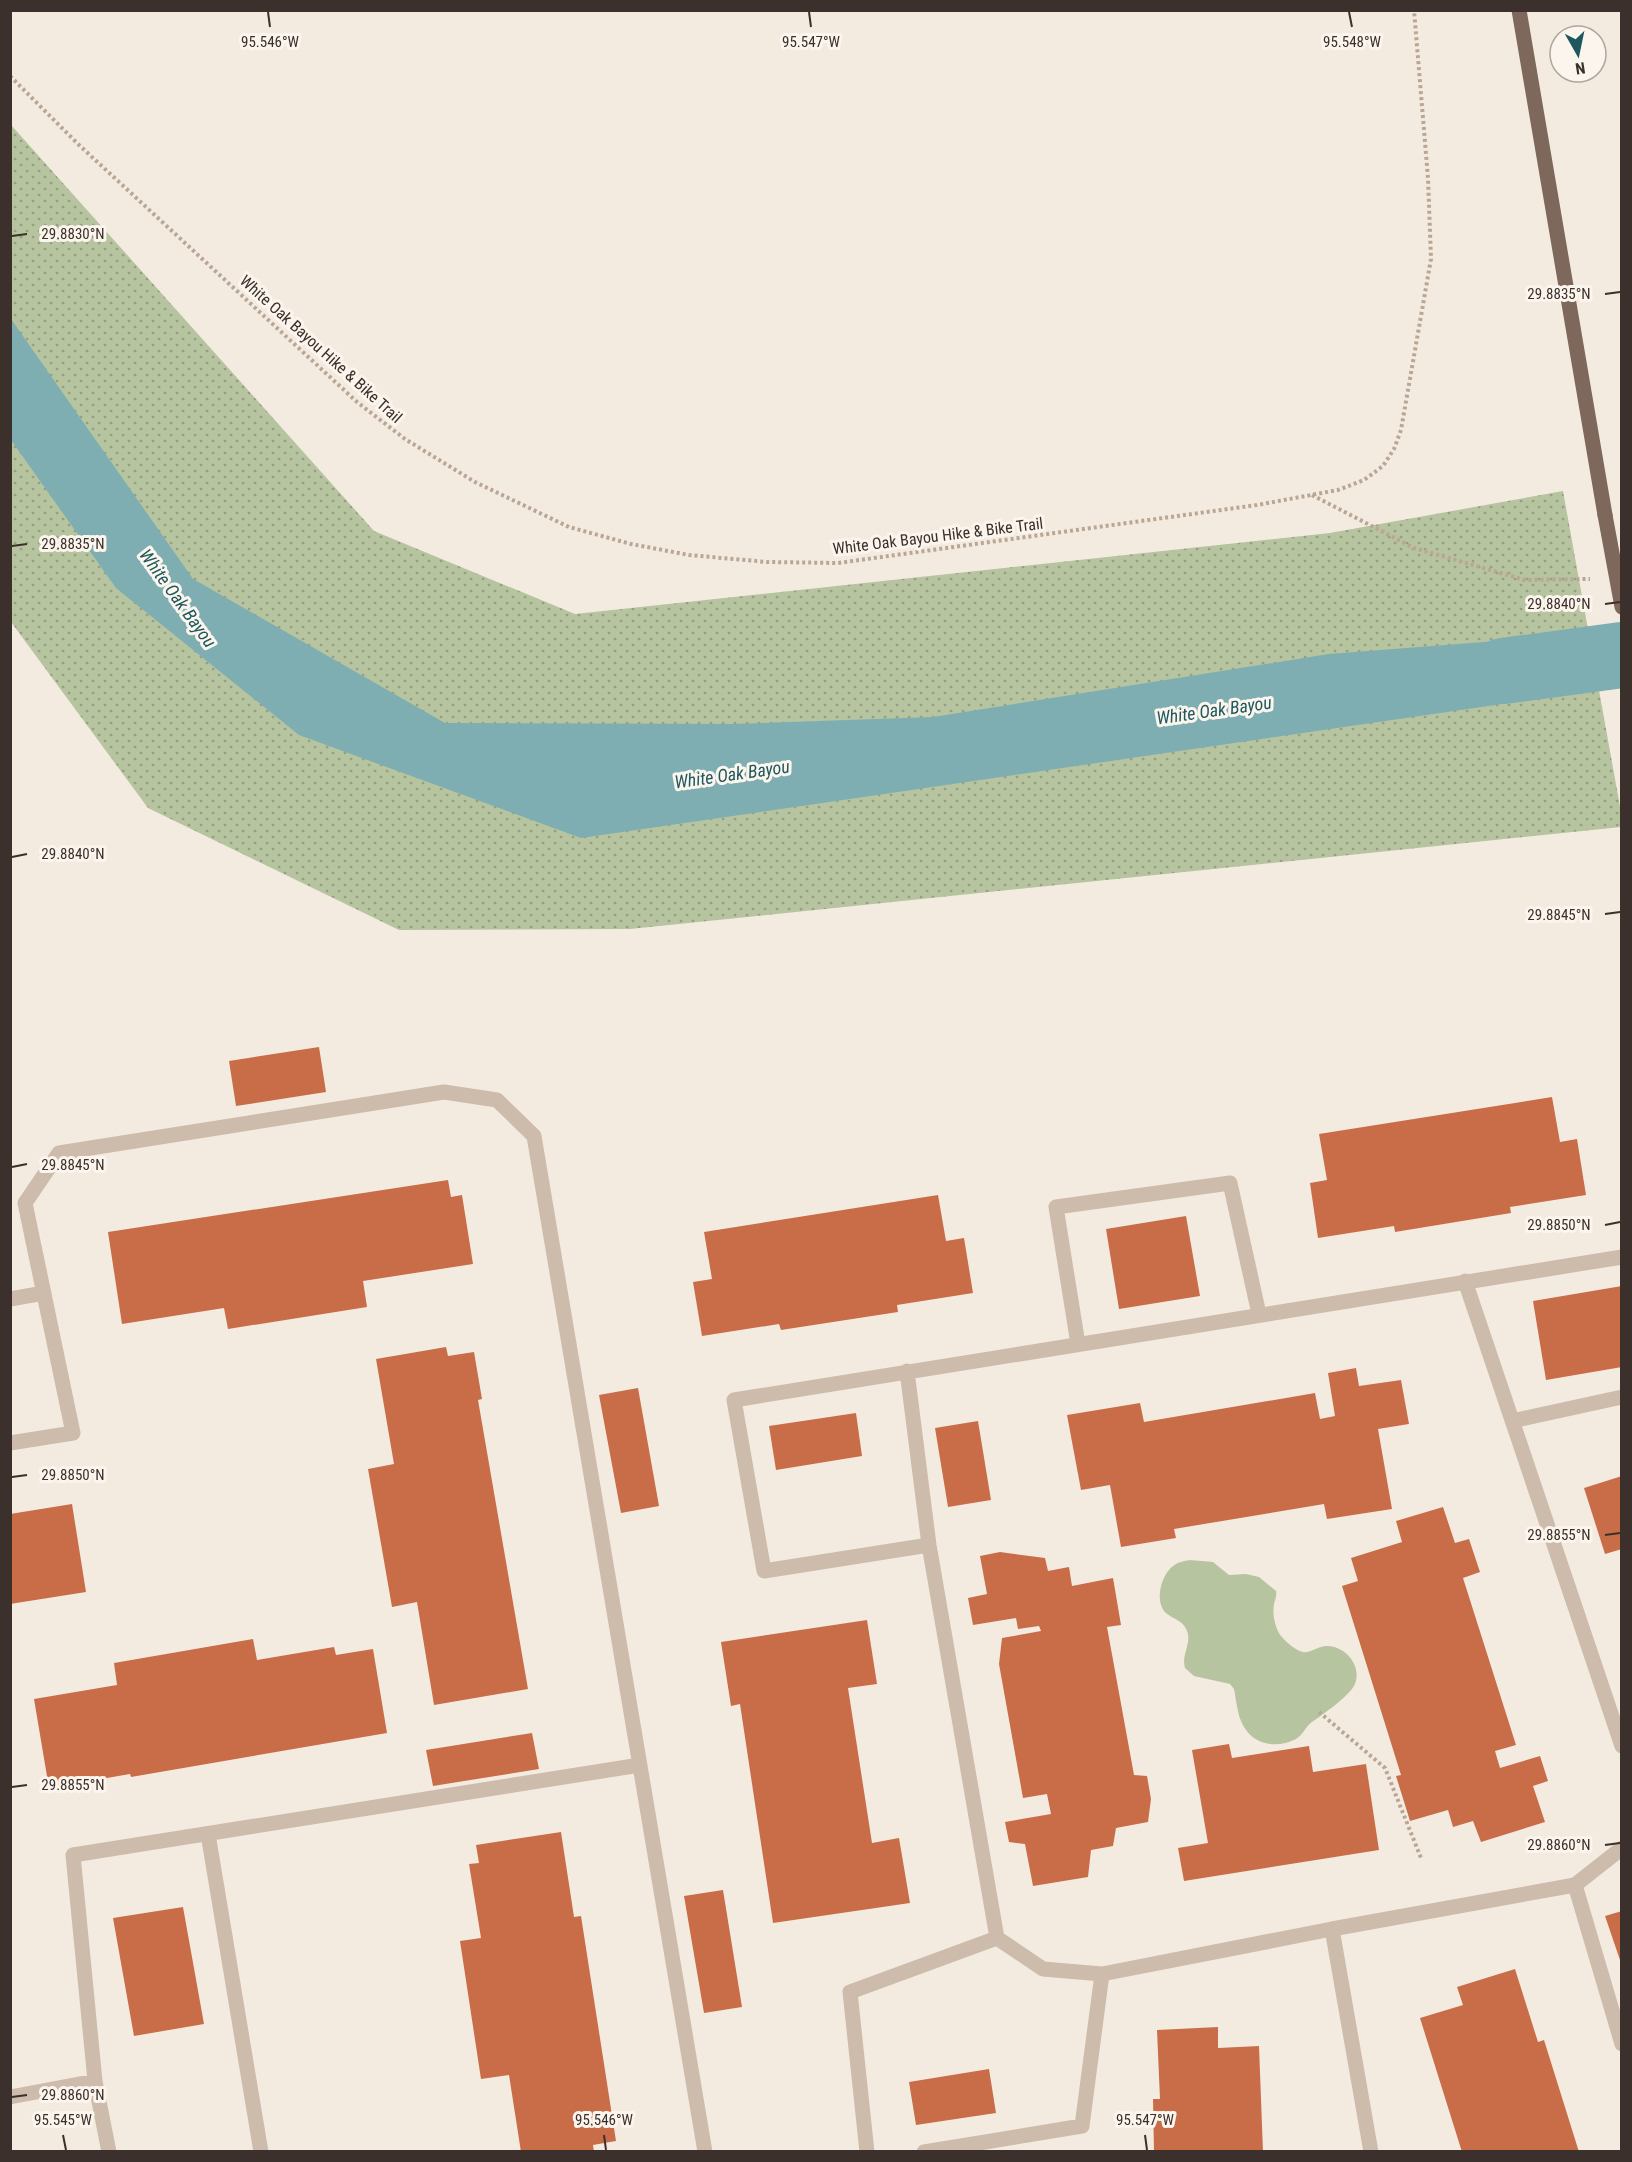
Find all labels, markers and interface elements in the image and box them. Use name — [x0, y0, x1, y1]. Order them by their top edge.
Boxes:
north arrow — [1548, 24, 1608, 84]
text: 95.546°W — [241, 33, 300, 51]
text: 95.547°W — [782, 33, 841, 51]
text: 95.548°W — [1323, 33, 1382, 51]
text: N — [1574, 58, 1587, 78]
text: 29.8830°N — [41, 225, 105, 243]
street label: White Oak Bayou Hike & Bike Trail — [236, 271, 406, 427]
text: 29.8835°N — [1527, 285, 1591, 303]
street label: White Oak Bayou Hike & Bike Trail — [832, 514, 1044, 558]
text: 29.8835°N — [41, 535, 105, 553]
water label: White Oak Bayou — [135, 545, 221, 652]
text: 29.8840°N — [1527, 595, 1591, 613]
water label: White Oak Bayou — [1155, 691, 1274, 728]
water label: White Oak Bayou — [673, 755, 792, 792]
text: 29.8840°N — [41, 845, 105, 863]
text: 29.8845°N — [1527, 906, 1591, 924]
text: 29.8845°N — [41, 1156, 105, 1174]
text: 29.8850°N — [1527, 1216, 1591, 1234]
text: 29.8850°N — [41, 1466, 105, 1484]
text: 29.8855°N — [1527, 1526, 1591, 1544]
text: 29.8855°N — [41, 1776, 105, 1794]
text: 29.8860°N — [1527, 1836, 1591, 1854]
text: 29.8860°N — [41, 2086, 105, 2104]
text: 95.545°W — [34, 2111, 93, 2129]
text: 95.546°W — [575, 2111, 634, 2129]
text: 95.547°W — [1116, 2111, 1175, 2129]

